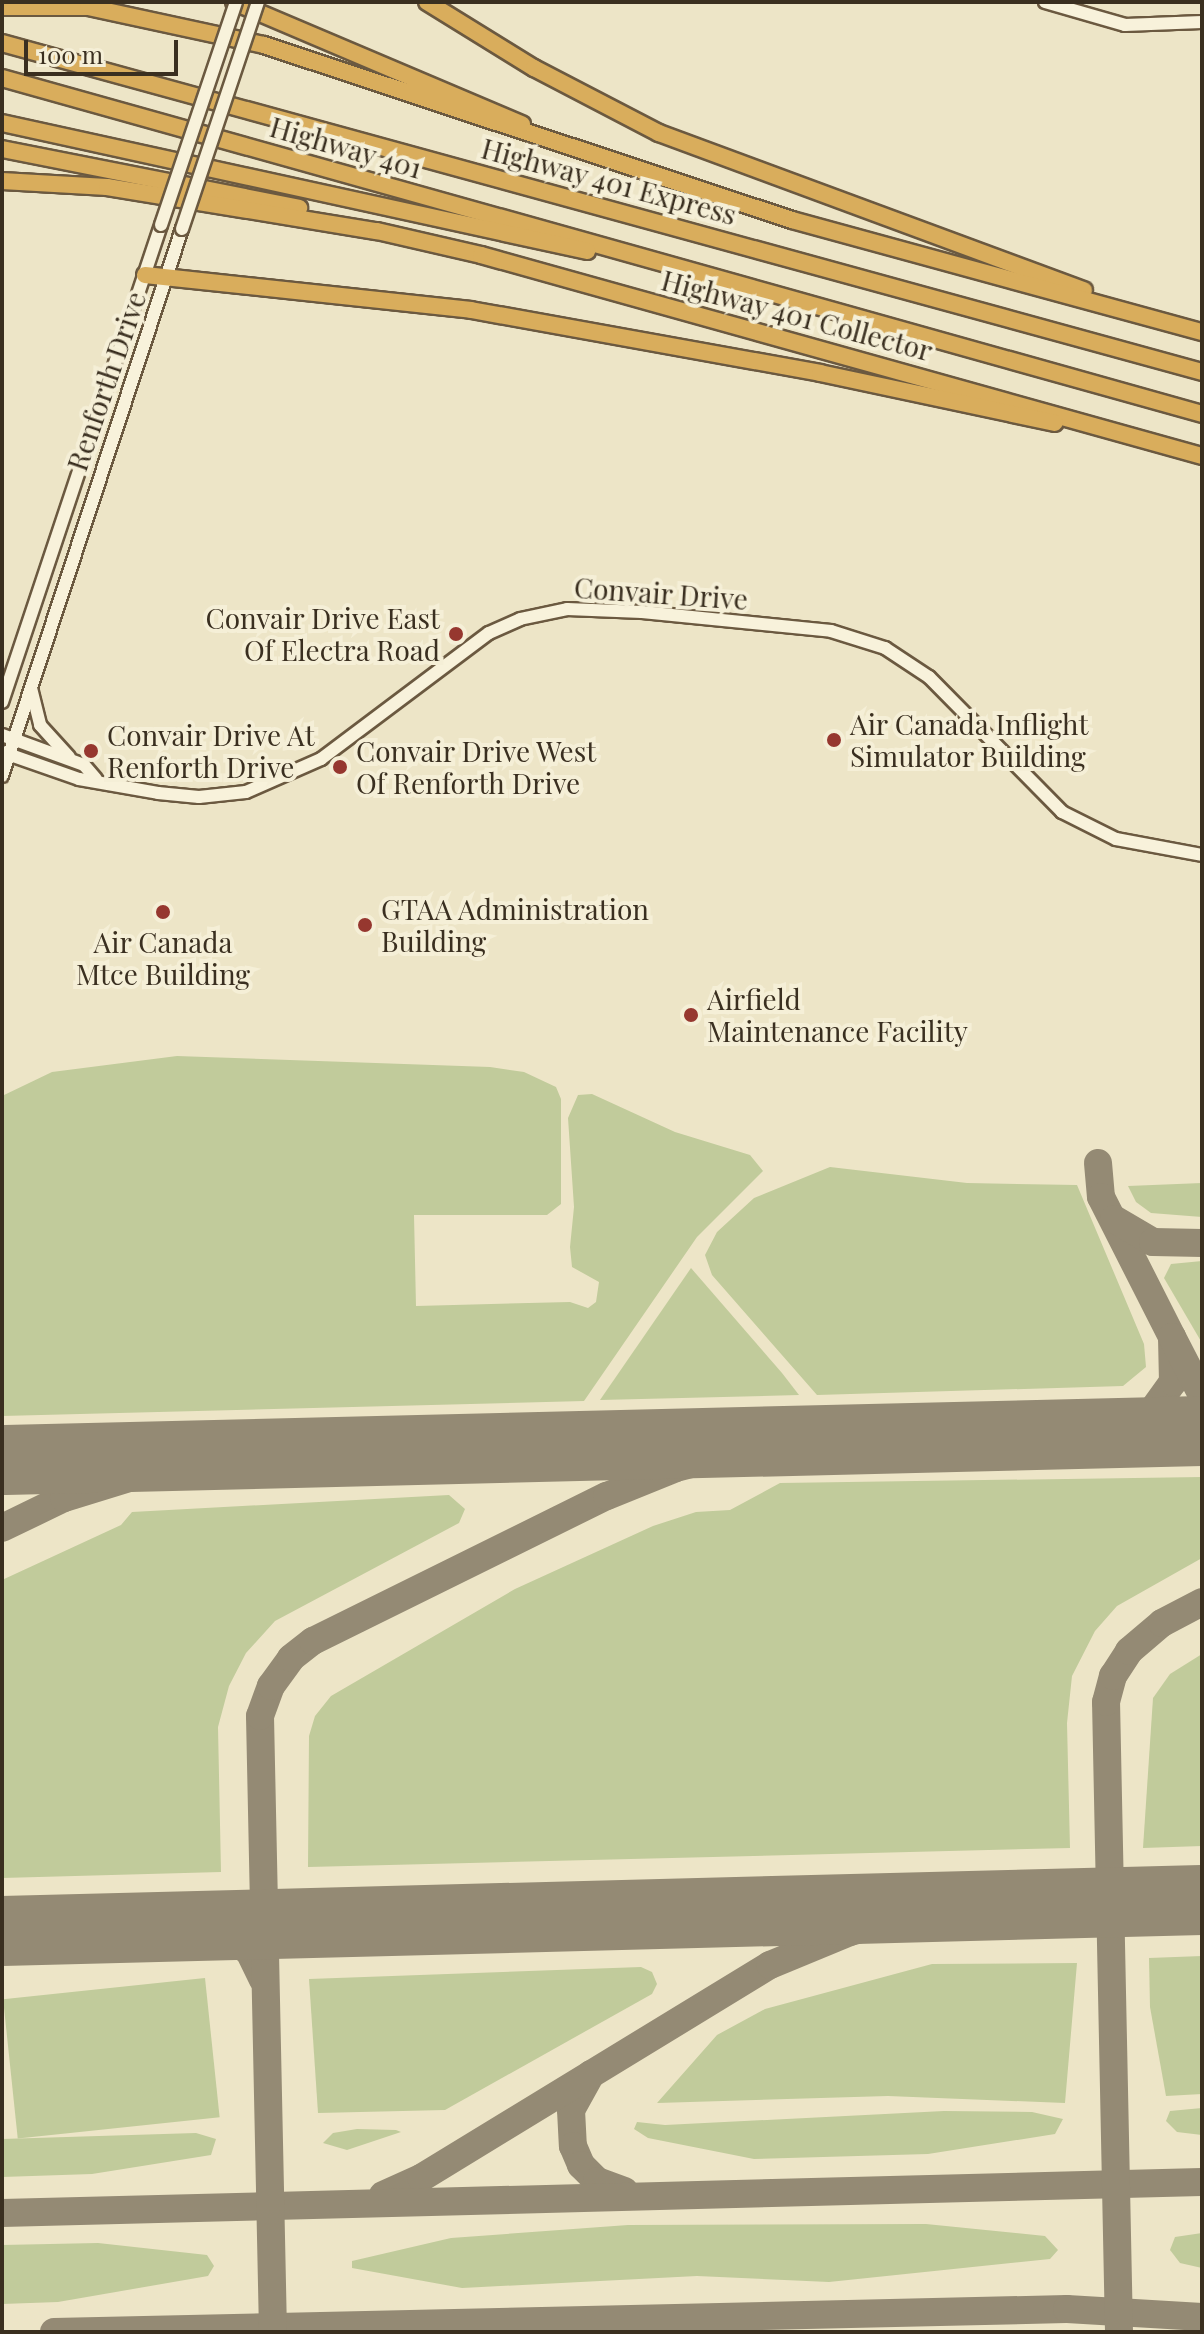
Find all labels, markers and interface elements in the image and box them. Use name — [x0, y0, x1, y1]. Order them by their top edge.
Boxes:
scale bar — [28, 24, 182, 74]
text: 100 m — [38, 38, 103, 70]
street label: Highway 401 — [266, 109, 426, 185]
street label: Highway 401 Express — [477, 131, 741, 231]
street label: Highway 401 Collector — [657, 263, 937, 367]
street label: Renforth Drive — [60, 287, 152, 475]
street label: Convair Drive — [573, 570, 749, 616]
place label: Convair Drive East Of Electra Road — [205, 601, 440, 667]
marker: Convair Drive East Of Electra Road — [447, 625, 465, 643]
place label: Air Canada Inflight Simulator Building — [850, 707, 1089, 773]
place label: Convair Drive At Renforth Drive — [107, 718, 316, 784]
marker: Air Canada Inflight Simulator Building — [825, 731, 843, 749]
place label: Convair Drive West Of Renforth Drive — [356, 734, 598, 800]
marker: Convair Drive At Renforth Drive — [82, 742, 100, 760]
marker: Convair Drive West Of Renforth Drive — [331, 758, 349, 776]
place label: GTAA Administration Building — [381, 892, 650, 958]
marker: Air Canada Mtce Building — [154, 903, 172, 921]
marker: GTAA Administration Building — [356, 916, 374, 934]
place label: Air Canada Mtce Building — [76, 925, 250, 991]
place label: Airfield Maintenance Facility — [707, 982, 968, 1048]
marker: Airfield Maintenance Facility — [682, 1006, 700, 1024]

